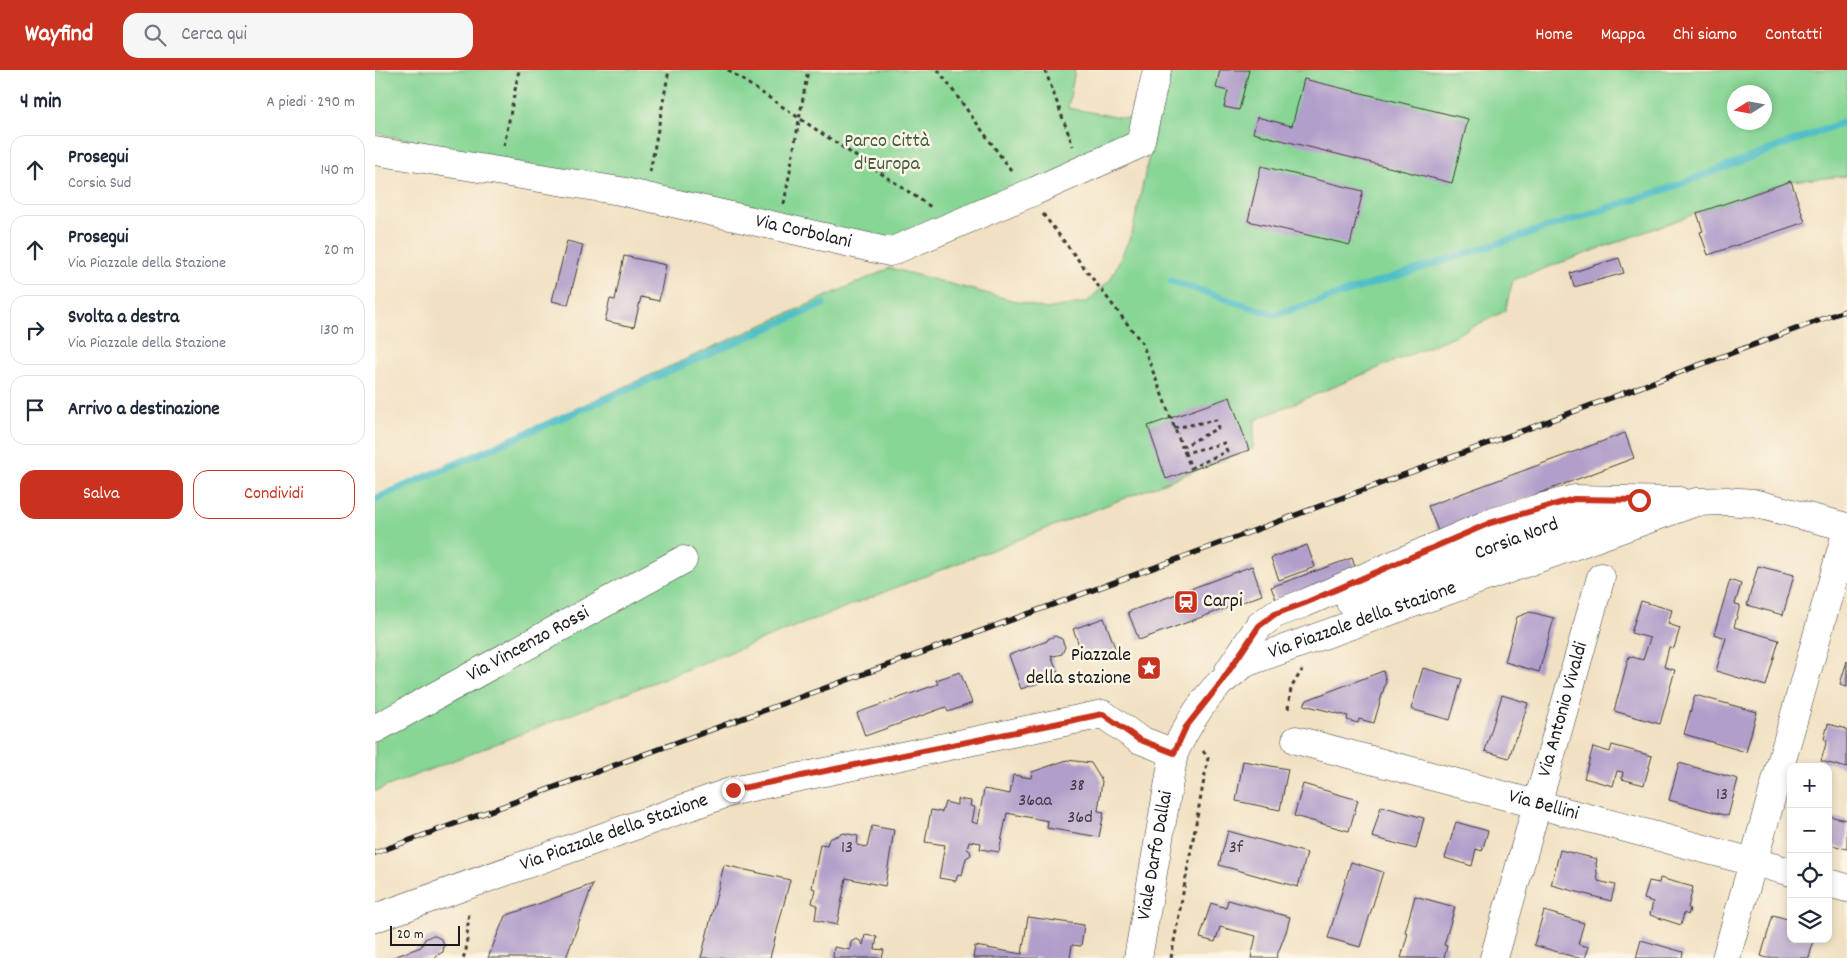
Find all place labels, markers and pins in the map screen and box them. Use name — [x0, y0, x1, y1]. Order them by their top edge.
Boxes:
place label: Carpi — [1203, 588, 1243, 616]
station icon: Carpi — [1173, 589, 1199, 615]
place label: Piazzale della stazione — [1026, 642, 1131, 693]
place icon: Piazzale della stazione — [1136, 655, 1162, 681]

